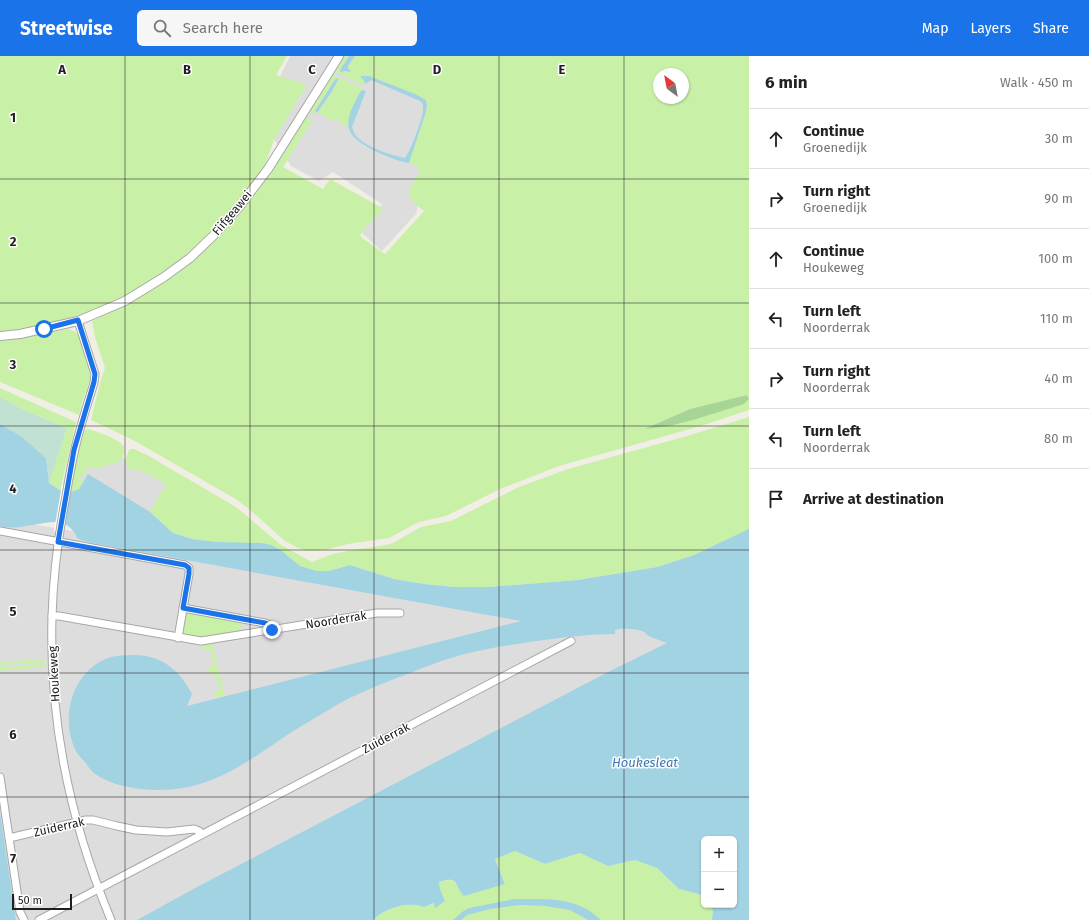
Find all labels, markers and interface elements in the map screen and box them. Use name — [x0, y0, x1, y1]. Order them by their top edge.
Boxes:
search box — [137, 10, 417, 46]
text: Streetwise — [20, 17, 113, 40]
icon: search — [151, 17, 173, 39]
text: Search here — [183, 19, 263, 37]
text: Map — [922, 20, 948, 37]
text: Layers — [970, 20, 1011, 37]
text: Share — [1033, 20, 1069, 37]
text: A — [57, 62, 66, 77]
text: B — [183, 62, 191, 77]
text: C — [308, 62, 316, 77]
text: D — [433, 62, 442, 77]
text: E — [559, 62, 566, 77]
north arrow — [653, 68, 689, 104]
text: 6 min — [765, 72, 808, 93]
text: Walk · 450 m — [1000, 75, 1073, 90]
text: 1 — [10, 110, 16, 125]
text: Continue — [803, 122, 864, 140]
icon: ahead — [765, 128, 787, 150]
text: 30 m — [1045, 131, 1073, 146]
text: Groenedijk — [803, 140, 867, 155]
text: Turn right — [803, 182, 870, 200]
street label: Fiifgeawei — [209, 188, 255, 238]
icon: right — [765, 188, 787, 210]
text: 90 m — [1044, 191, 1073, 206]
text: Groenedijk — [803, 200, 867, 215]
text: 2 — [10, 234, 17, 249]
text: Continue — [803, 242, 864, 260]
icon: ahead — [765, 248, 787, 270]
text: 100 m — [1038, 251, 1073, 266]
text: Houkeweg — [803, 260, 864, 275]
text: Turn left — [803, 302, 861, 320]
icon: left — [765, 308, 787, 330]
text: 110 m — [1040, 311, 1073, 326]
route start — [35, 320, 53, 338]
text: Noorderrak — [803, 320, 870, 335]
text: 3 — [9, 357, 17, 372]
text: Turn right — [803, 362, 870, 380]
icon: right — [765, 368, 787, 390]
text: 40 m — [1044, 371, 1073, 386]
text: Noorderrak — [803, 380, 870, 395]
text: Turn left — [803, 422, 861, 440]
icon: left — [765, 428, 787, 450]
text: 80 m — [1044, 431, 1073, 446]
text: Noorderrak — [803, 440, 870, 455]
text: 4 — [9, 481, 17, 496]
icon: arrive — [765, 488, 787, 510]
text: Arrive at destination — [803, 490, 944, 508]
text: 5 — [10, 604, 17, 619]
street label: Noorderrak — [304, 608, 368, 632]
route end — [263, 621, 281, 639]
street label: Houkeweg — [46, 645, 62, 702]
street label: Zuiderrak — [360, 719, 413, 756]
text: 6 — [9, 727, 17, 742]
water label: Houkesleat — [612, 755, 678, 770]
street label: Zuiderrak — [32, 814, 87, 840]
map controls — [701, 836, 737, 908]
button: + — [701, 836, 737, 872]
text: 7 — [10, 851, 16, 866]
button: − — [701, 872, 737, 908]
scale bar — [12, 892, 72, 911]
text: 50 m — [18, 894, 42, 907]

